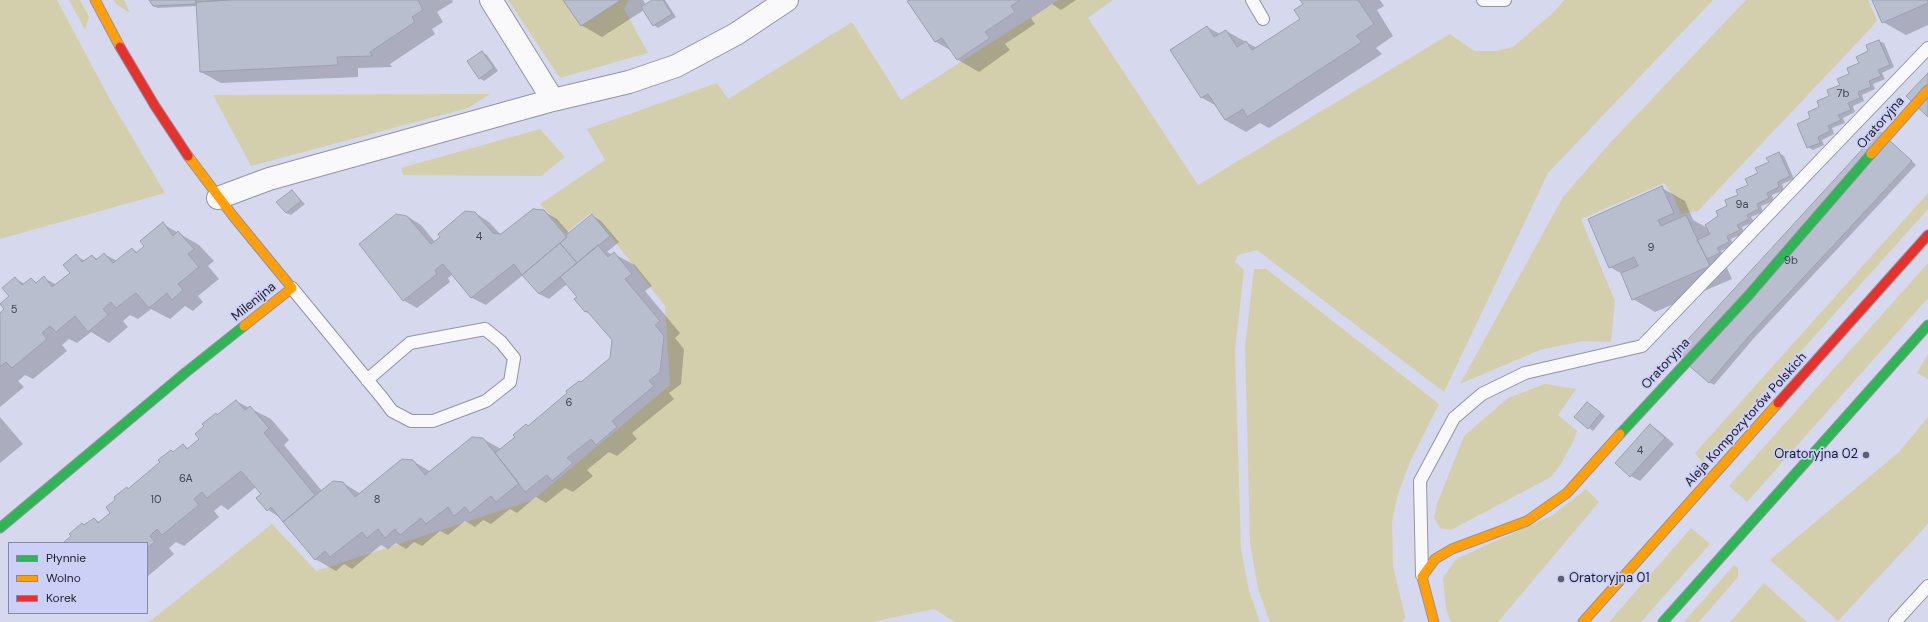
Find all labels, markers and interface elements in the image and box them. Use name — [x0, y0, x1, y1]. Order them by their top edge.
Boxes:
house number: 7b — [1837, 87, 1849, 101]
street label: Oratoryjna — [1854, 94, 1908, 152]
house number: 9a — [1736, 198, 1748, 212]
house number: 4 — [476, 230, 482, 244]
house number: 9 — [1648, 241, 1654, 255]
house number: 9b — [1784, 254, 1798, 268]
street label: Milenijna — [229, 279, 279, 325]
house number: 5 — [11, 303, 17, 317]
street label: Oratoryjna — [1638, 335, 1694, 393]
street label: Aleja Kompozytorów Polskich — [1682, 350, 1810, 490]
house number: 6 — [566, 396, 572, 410]
house number: 4 — [1637, 444, 1643, 458]
place label: Oratoryjna 02 — [1774, 447, 1858, 463]
marker: Oratoryjna 02 — [1861, 450, 1871, 460]
house number: 6A — [179, 472, 193, 486]
house number: 10 — [151, 493, 161, 507]
house number: 8 — [374, 493, 380, 507]
legend — [8, 542, 148, 614]
text: Płynnie — [46, 550, 86, 566]
text: Wolno — [46, 570, 81, 586]
place label: Oratoryjna 01 — [1569, 571, 1650, 587]
marker: Oratoryjna 01 — [1556, 574, 1566, 584]
text: Korek — [46, 590, 77, 606]

